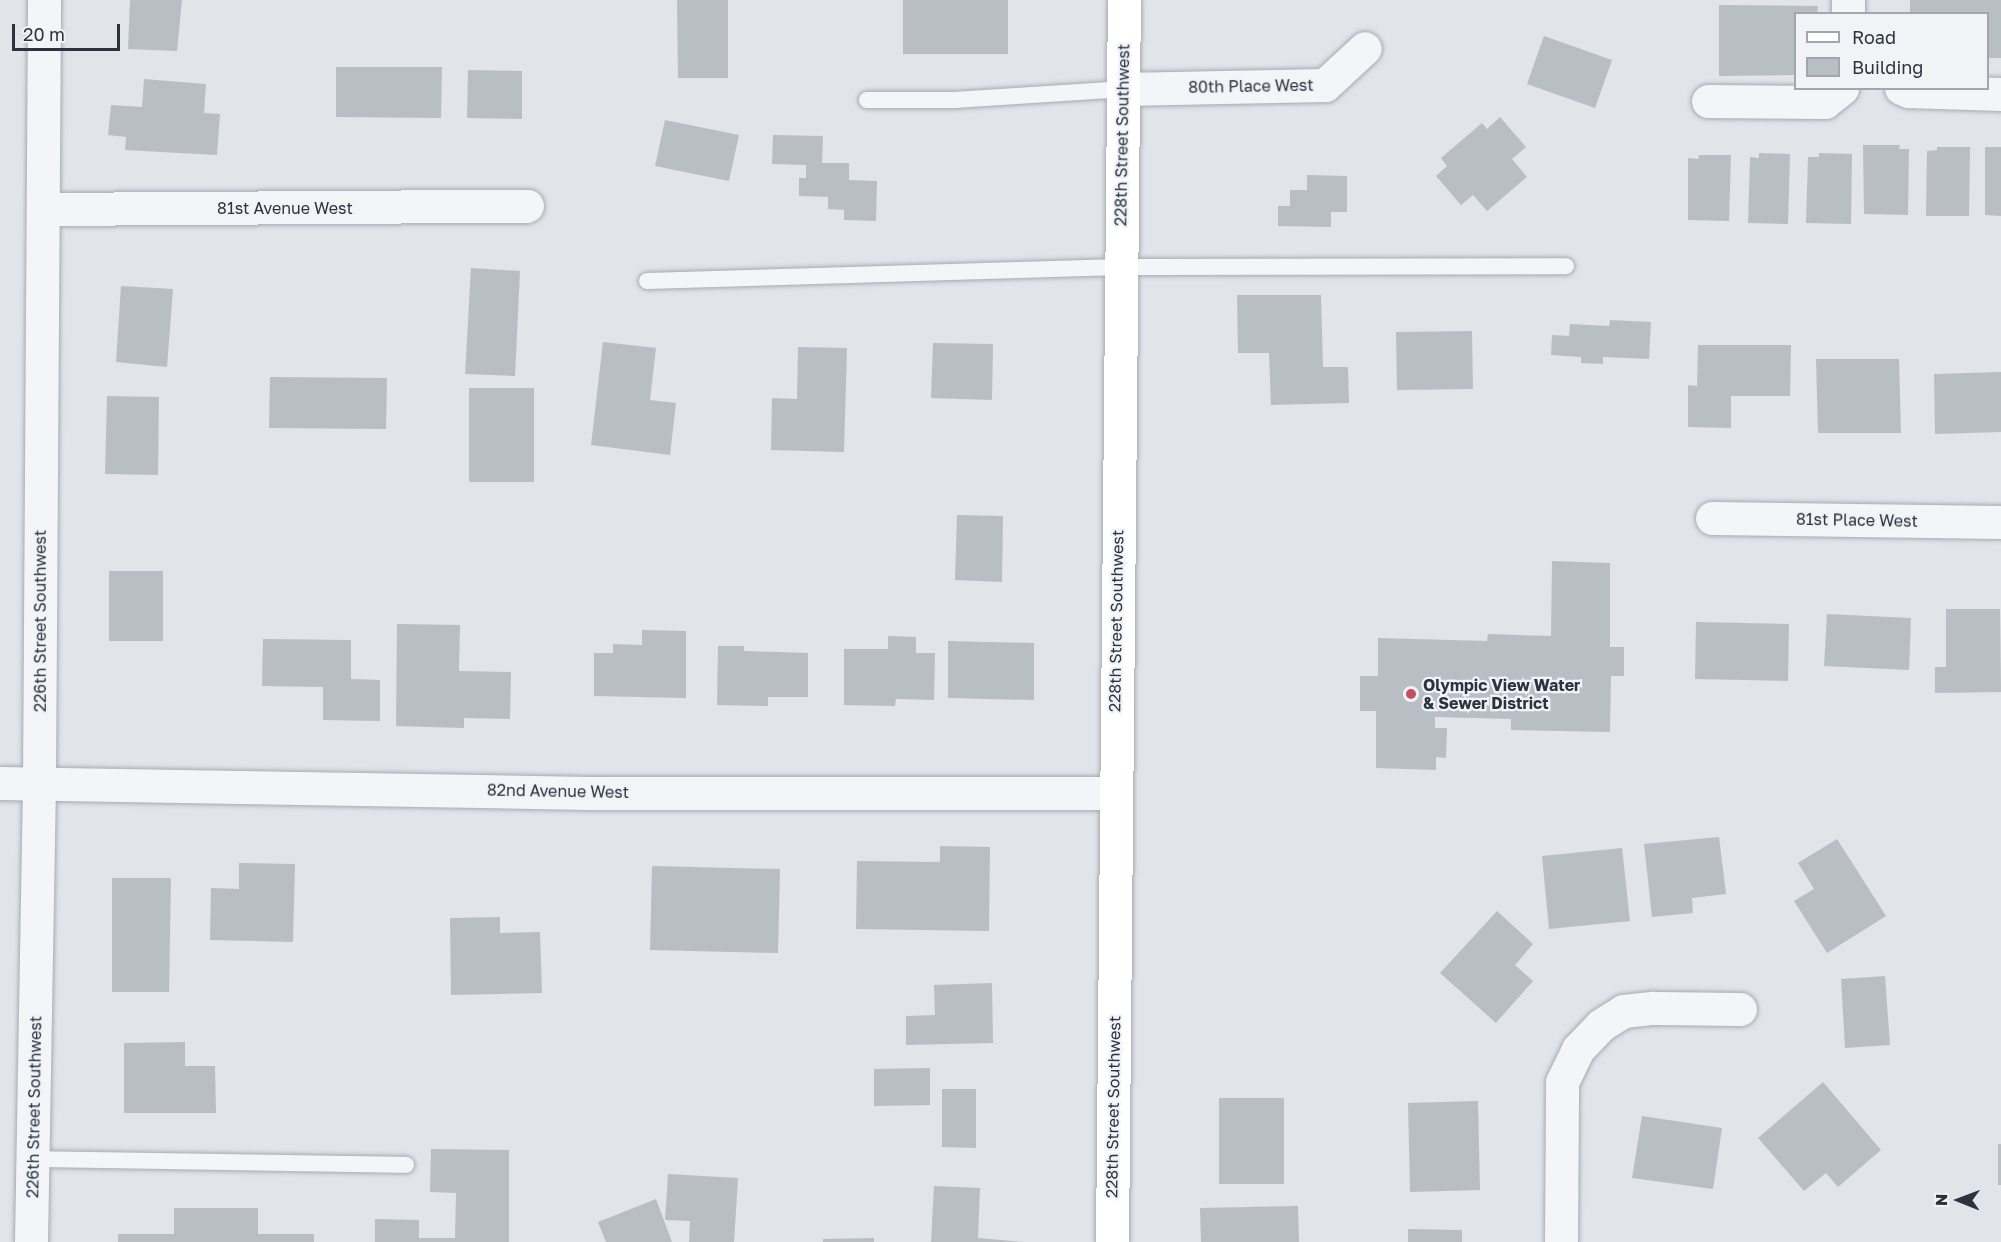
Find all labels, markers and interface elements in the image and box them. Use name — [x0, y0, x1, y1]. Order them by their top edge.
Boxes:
scale bar — [15, 12, 123, 50]
legend — [1794, 12, 1989, 90]
text: 20 m — [23, 23, 65, 45]
text: Road — [1852, 26, 1896, 48]
street label: 228th Street Southwest — [1111, 44, 1133, 226]
text: Building — [1852, 56, 1923, 78]
street label: 80th Place West — [1188, 75, 1314, 97]
street label: 81st Avenue West — [217, 198, 353, 218]
street label: 81st Place West — [1796, 509, 1918, 531]
street label: 226th Street Southwest — [30, 530, 50, 712]
street label: 228th Street Southwest — [1105, 530, 1127, 712]
place label: Olympic View Water & Sewer District — [1423, 675, 1580, 713]
marker: Olympic View Water & Sewer District — [1404, 687, 1418, 701]
street label: 82nd Avenue West — [487, 780, 629, 802]
street label: 226th Street Southwest — [23, 1016, 45, 1198]
street label: 228th Street Southwest — [1102, 1016, 1124, 1198]
north arrow — [1929, 1170, 1989, 1230]
text: N — [1931, 1193, 1951, 1206]

